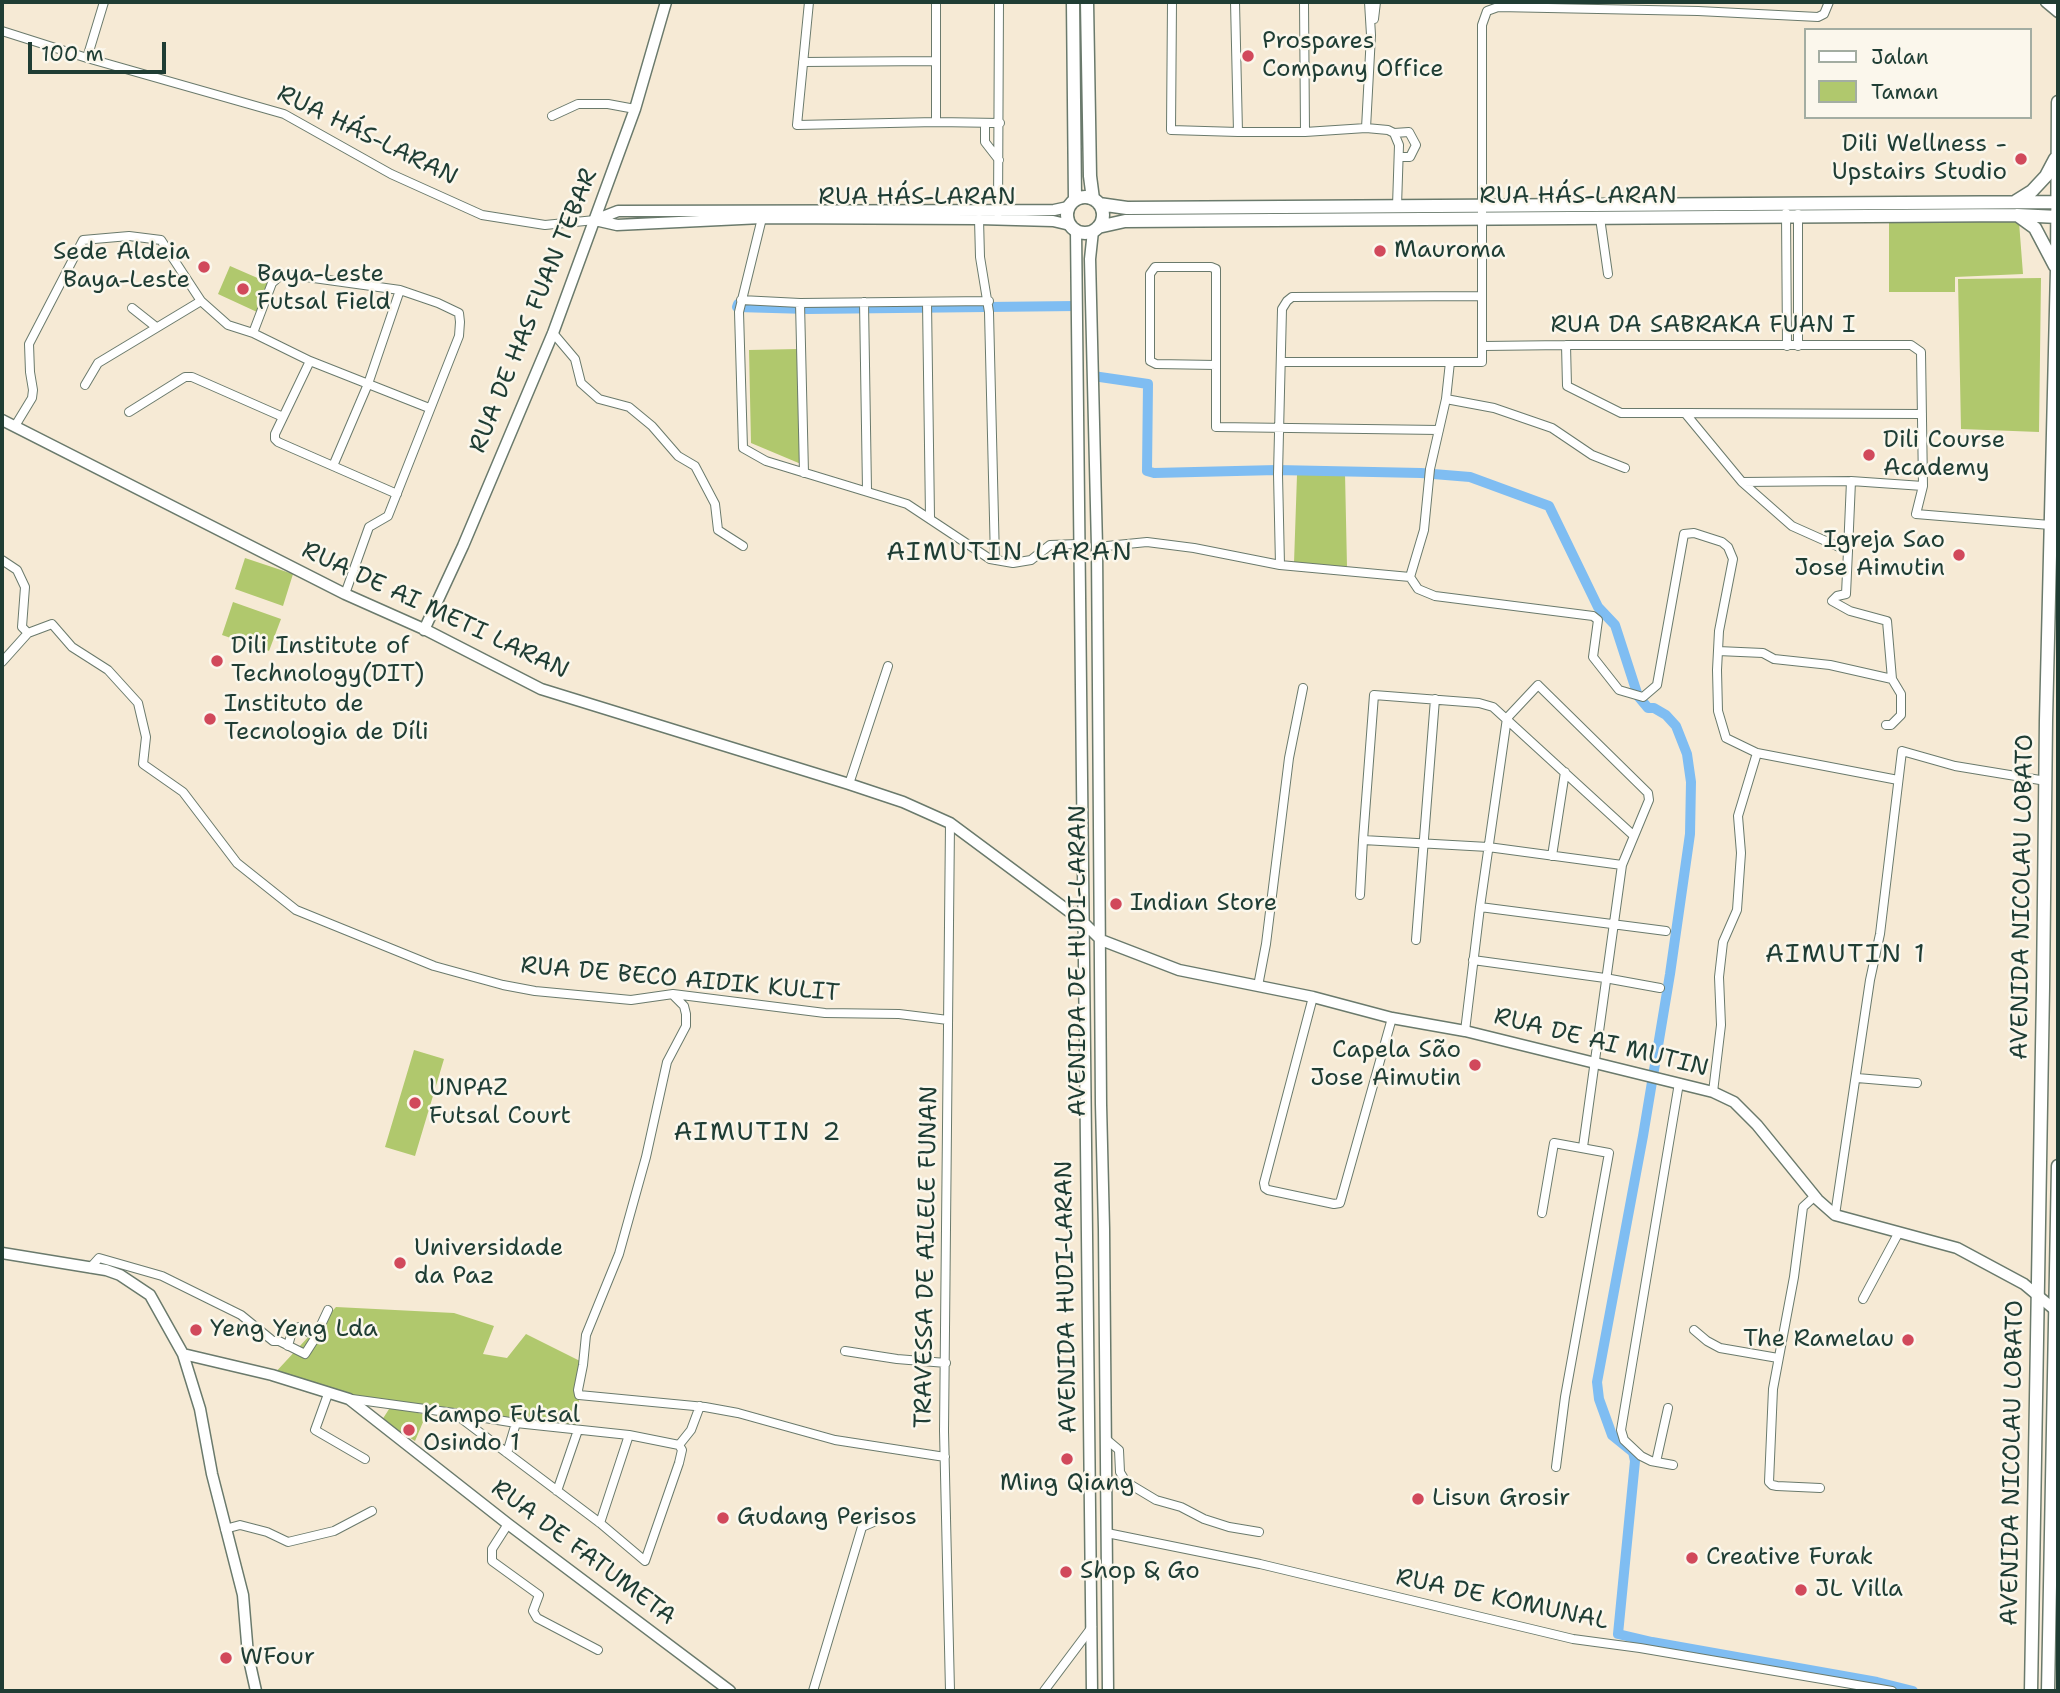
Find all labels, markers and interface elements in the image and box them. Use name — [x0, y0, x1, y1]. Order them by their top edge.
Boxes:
scale bar — [32, 28, 170, 72]
place label: Prospares Company Office — [1262, 28, 1444, 84]
legend — [1804, 28, 2032, 119]
text: 100 m — [41, 40, 104, 68]
text: Jalan — [1871, 43, 1929, 71]
marker: Prospares Company Office — [1240, 48, 1256, 64]
text: Taman — [1871, 78, 1938, 106]
street label: RUA HÁS-LARAN — [272, 80, 462, 192]
place label: Dili Wellness - Upstairs Studio — [1832, 131, 2007, 187]
marker: Dili Wellness - Upstairs Studio — [2013, 151, 2029, 167]
street label: RUA DE HAS FUAN TEBAR — [464, 165, 604, 457]
street label: RUA HÁS-LARAN — [1479, 183, 1677, 211]
street label: RUA HÁS-LARAN — [818, 184, 1016, 212]
place label: Mauroma — [1394, 237, 1505, 265]
place label: Sede Aldeia Baya-Leste — [53, 239, 190, 295]
marker: Mauroma — [1372, 243, 1388, 259]
marker: Sede Aldeia Baya-Leste — [196, 259, 212, 275]
place label: Baya-Leste Futsal Field — [257, 261, 391, 317]
marker: Baya-Leste Futsal Field — [235, 281, 251, 297]
street label: RUA DA SABRAKA FUAN I — [1550, 312, 1856, 340]
place label: Dili Course Academy — [1883, 427, 2005, 483]
marker: Dili Course Academy — [1861, 447, 1877, 463]
place label: Igreja Sao Jose Aimutin — [1794, 527, 1945, 583]
street label: RUA DE AI METI LARAN — [297, 536, 573, 686]
district label: AIMUTIN LARAN — [888, 537, 1132, 569]
marker: Igreja Sao Jose Aimutin — [1951, 547, 1967, 563]
place label: Dili Institute of Technology(DIT) — [231, 633, 424, 689]
marker: Dili Institute of Technology(DIT) — [209, 653, 225, 669]
place label: Instituto de Tecnologia de Díli — [224, 691, 429, 747]
marker: Instituto de Tecnologia de Díli — [202, 711, 218, 727]
street label: AVENIDA NICOLAU LOBATO — [2006, 734, 2040, 1060]
street label: AVENIDA DE HUDI-LARAN — [1065, 805, 1093, 1117]
place label: Indian Store — [1130, 890, 1277, 918]
marker: Indian Store — [1108, 896, 1124, 912]
district label: AIMUTIN 1 — [1766, 939, 1926, 971]
street label: RUA DE BECO AIDIK KULIT — [519, 952, 841, 1008]
street label: RUA DE AI MUTIN — [1491, 1002, 1711, 1084]
place label: Capela São Jose Aimutin — [1310, 1037, 1461, 1093]
marker: Capela São Jose Aimutin — [1467, 1057, 1483, 1073]
place label: UNPAZ Futsal Court — [429, 1075, 571, 1131]
street label: TRAVESSA DE AILELE FUNAN — [910, 1086, 944, 1428]
marker: UNPAZ Futsal Court — [407, 1095, 423, 1111]
district label: AIMUTIN 2 — [675, 1117, 841, 1149]
street label: AVENIDA HUDI-LARAN — [1050, 1160, 1084, 1434]
place label: Universidade da Paz — [414, 1235, 563, 1291]
marker: Universidade da Paz — [392, 1255, 408, 1271]
street label: AVENIDA NICOLAU LOBATO — [1996, 1300, 2030, 1626]
place label: Yeng Yeng Lda — [210, 1316, 378, 1344]
marker: Yeng Yeng Lda — [188, 1322, 204, 1338]
place label: The Ramelau — [1743, 1326, 1894, 1354]
marker: The Ramelau — [1900, 1332, 1916, 1348]
place label: Kampo Futsal Osindo 1 — [423, 1402, 580, 1458]
marker: Kampo Futsal Osindo 1 — [401, 1422, 417, 1438]
marker: Ming Qiang — [1059, 1451, 1075, 1467]
place label: Ming Qiang — [1000, 1470, 1134, 1498]
street label: RUA DE FATUMETA — [485, 1474, 681, 1632]
place label: Lisun Grosir — [1432, 1485, 1570, 1513]
marker: Lisun Grosir — [1410, 1491, 1426, 1507]
place label: Gudang Perisos — [737, 1504, 917, 1532]
marker: Gudang Perisos — [715, 1510, 731, 1526]
place label: Creative Furak — [1706, 1544, 1873, 1572]
marker: Creative Furak — [1684, 1550, 1700, 1566]
place label: Shop & Go — [1080, 1558, 1200, 1586]
street label: RUA DE KOMUNAL — [1393, 1563, 1611, 1637]
marker: Shop & Go — [1058, 1564, 1074, 1580]
place label: JL Villa — [1815, 1576, 1903, 1604]
marker: JL Villa — [1793, 1582, 1809, 1598]
place label: WFour — [240, 1644, 315, 1672]
marker: WFour — [218, 1650, 234, 1666]

